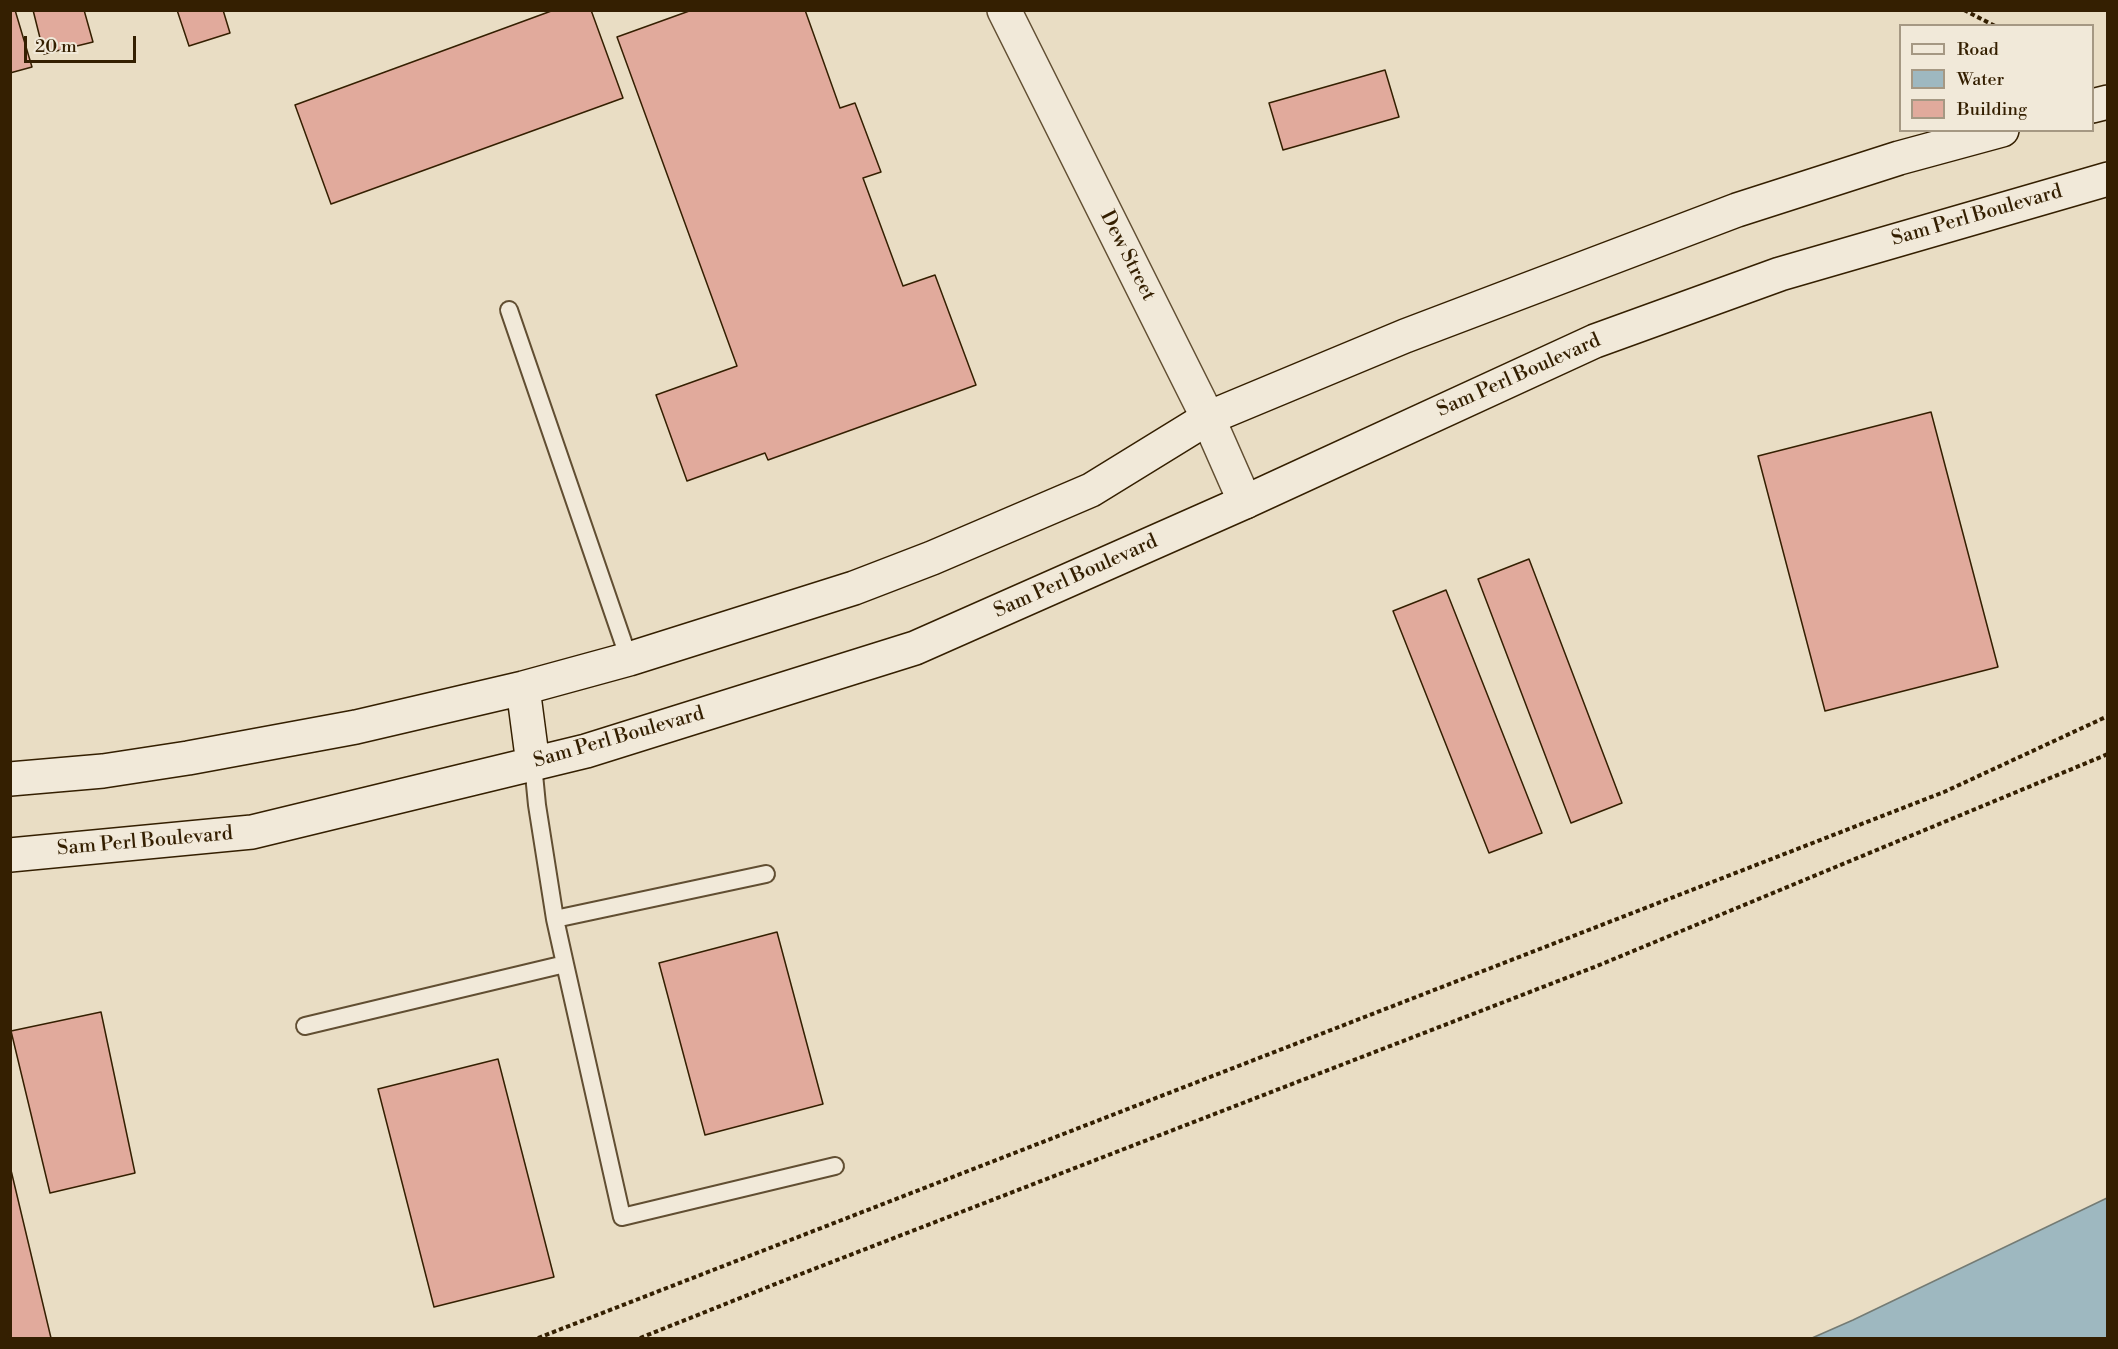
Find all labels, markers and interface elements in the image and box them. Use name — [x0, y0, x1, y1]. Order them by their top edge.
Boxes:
scale bar — [27, 24, 140, 62]
legend — [1899, 24, 2094, 132]
text: 20 m — [35, 35, 77, 58]
text: Road — [1957, 38, 1999, 61]
text: Water — [1957, 68, 2004, 91]
text: Building — [1957, 98, 2027, 121]
street label: Sam Perl Boulevard — [1889, 180, 2065, 252]
street label: Dew Street — [1094, 207, 1160, 305]
street label: Sam Perl Boulevard — [1433, 329, 1605, 423]
street label: Sam Perl Boulevard — [990, 530, 1162, 624]
street label: Sam Perl Boulevard — [531, 702, 707, 774]
street label: Sam Perl Boulevard — [56, 822, 234, 862]

